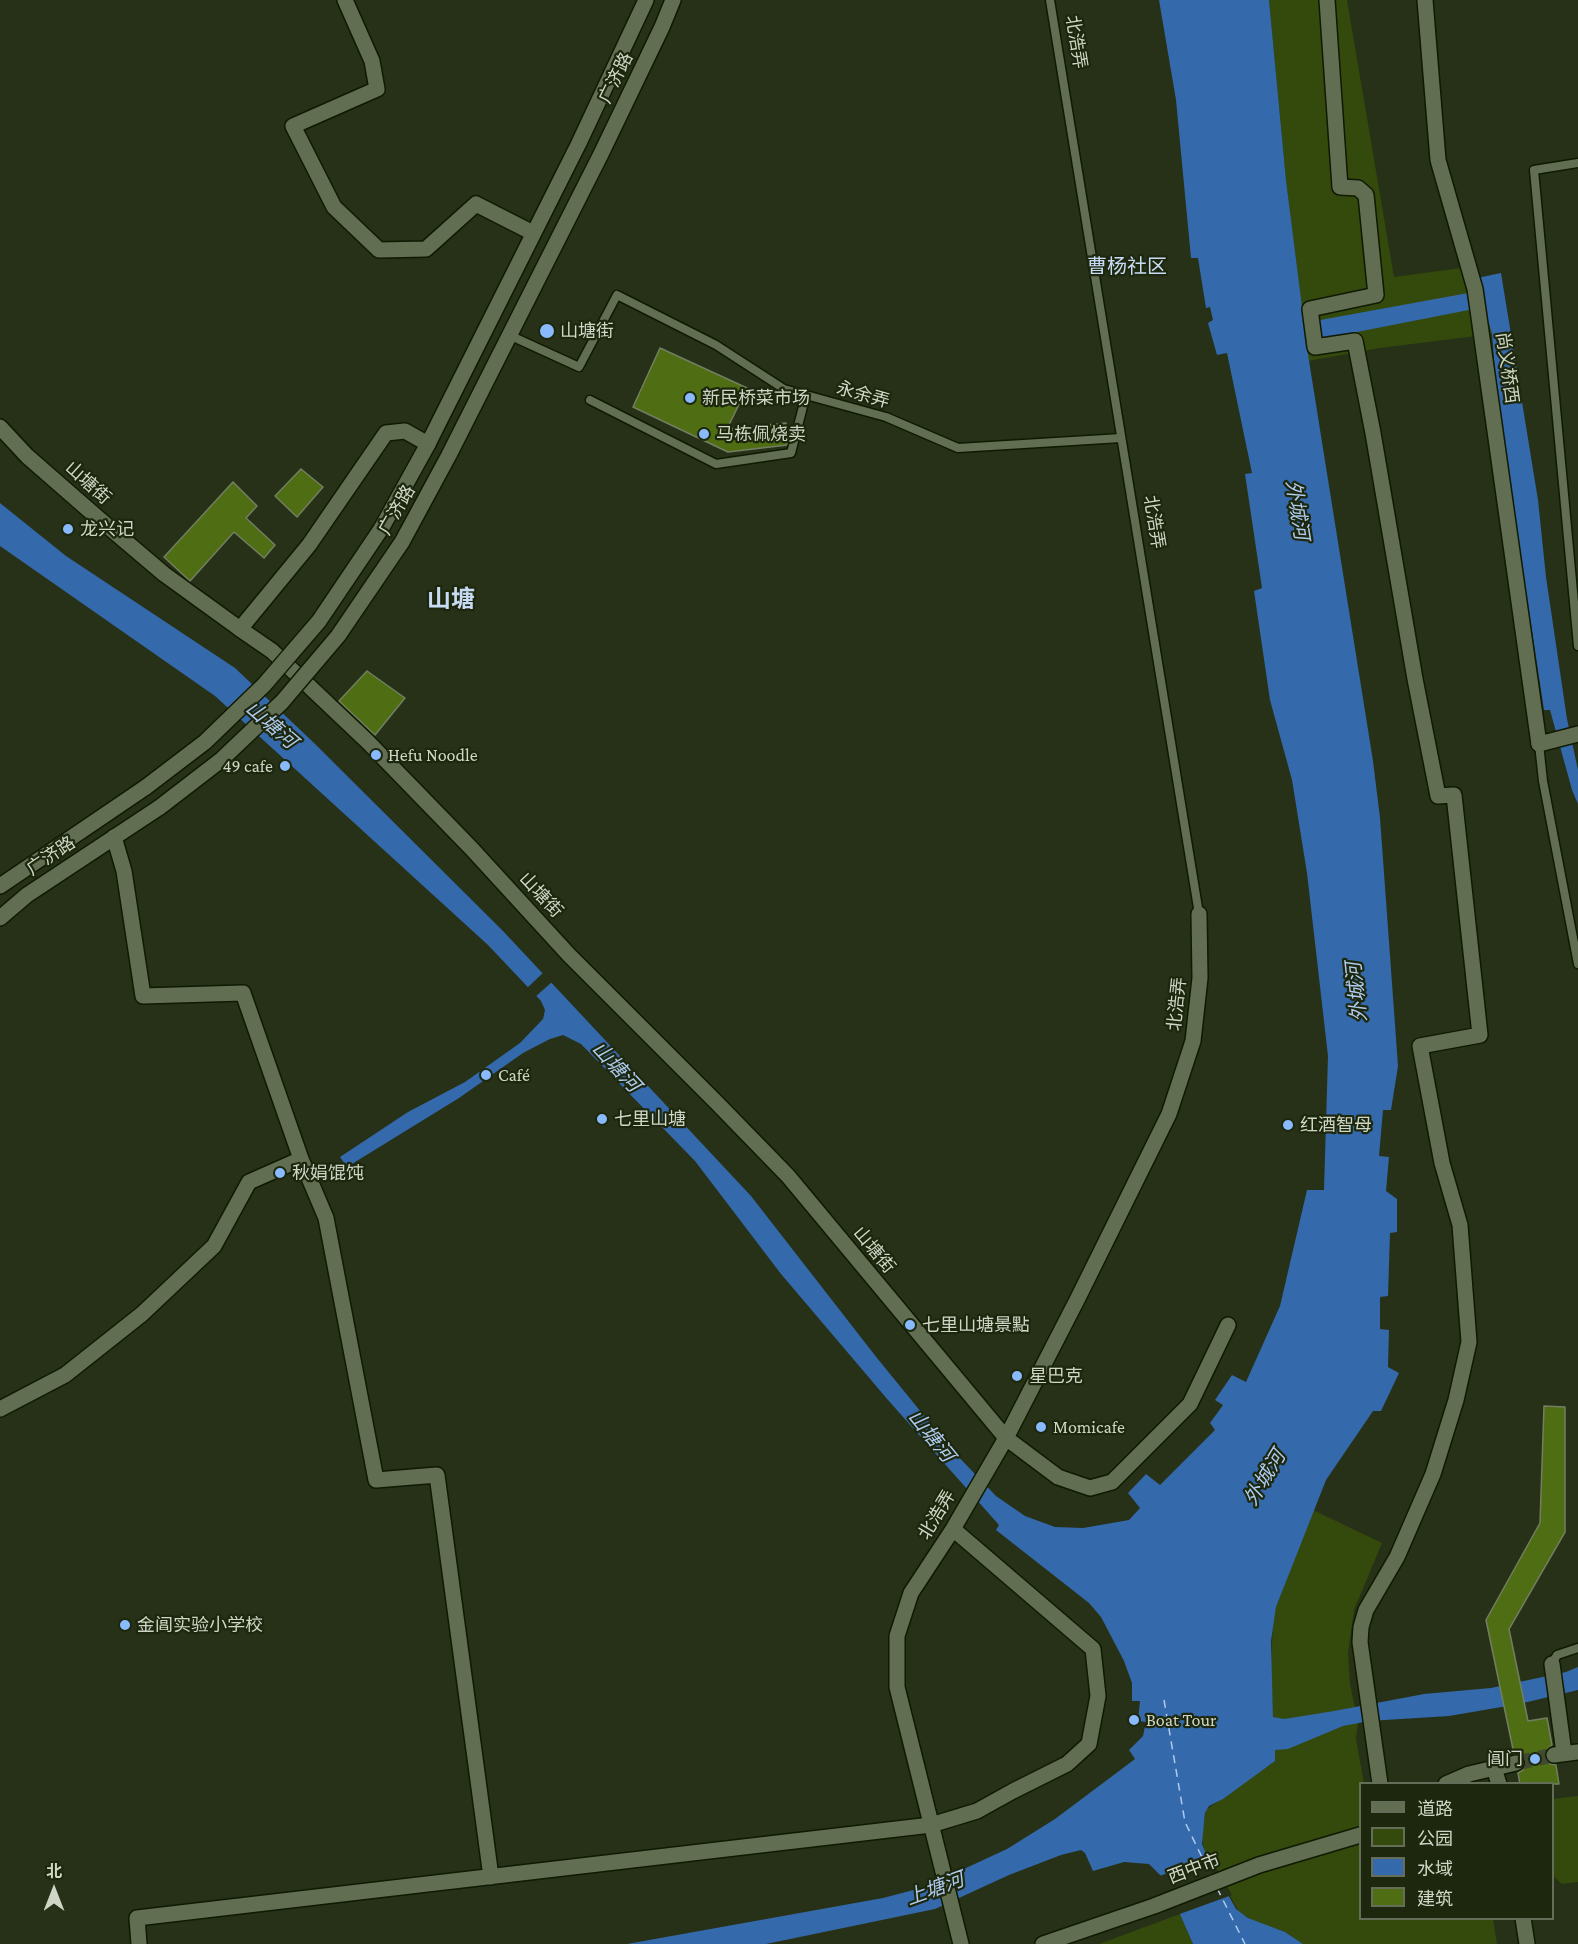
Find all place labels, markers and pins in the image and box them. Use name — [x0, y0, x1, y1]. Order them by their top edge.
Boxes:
place label: 山塘街 — [560, 320, 614, 342]
marker: 山塘街 — [538, 322, 556, 340]
place label: 新民桥菜市场 — [702, 387, 810, 409]
marker: 新民桥菜市场 — [683, 391, 697, 405]
place label: 马栋佩烧卖 — [716, 423, 806, 445]
marker: 马栋佩烧卖 — [697, 427, 711, 441]
place label: 龙兴记 — [80, 518, 134, 540]
marker: 龙兴记 — [61, 522, 75, 536]
place label: Hefu Noodle — [388, 744, 478, 766]
marker: Hefu Noodle — [369, 748, 383, 762]
place label: 49 cafe — [223, 755, 273, 777]
marker: 49 cafe — [278, 759, 292, 773]
place label: Café — [498, 1064, 530, 1086]
marker: Café — [479, 1068, 493, 1082]
place label: 七里山塘 — [614, 1108, 686, 1130]
marker: 七里山塘 — [595, 1112, 609, 1126]
place label: 红酒智母 — [1300, 1114, 1372, 1136]
marker: 红酒智母 — [1281, 1118, 1295, 1132]
place label: 秋娟馄饨 — [292, 1162, 364, 1184]
marker: 秋娟馄饨 — [273, 1166, 287, 1180]
place label: 七里山塘景點 — [922, 1314, 1030, 1336]
marker: 七里山塘景點 — [903, 1318, 917, 1332]
place label: 星巴克 — [1029, 1365, 1083, 1387]
marker: 星巴克 — [1010, 1369, 1024, 1383]
place label: Momicafe — [1053, 1416, 1125, 1438]
marker: Momicafe — [1034, 1420, 1048, 1434]
place label: 金阊实验小学校 — [137, 1614, 263, 1636]
marker: 金阊实验小学校 — [118, 1618, 132, 1632]
place label: Boat Tour — [1146, 1709, 1216, 1731]
marker: Boat Tour — [1127, 1713, 1141, 1727]
place label: 阊门 — [1487, 1748, 1523, 1770]
marker: 阊门 — [1528, 1752, 1542, 1766]

